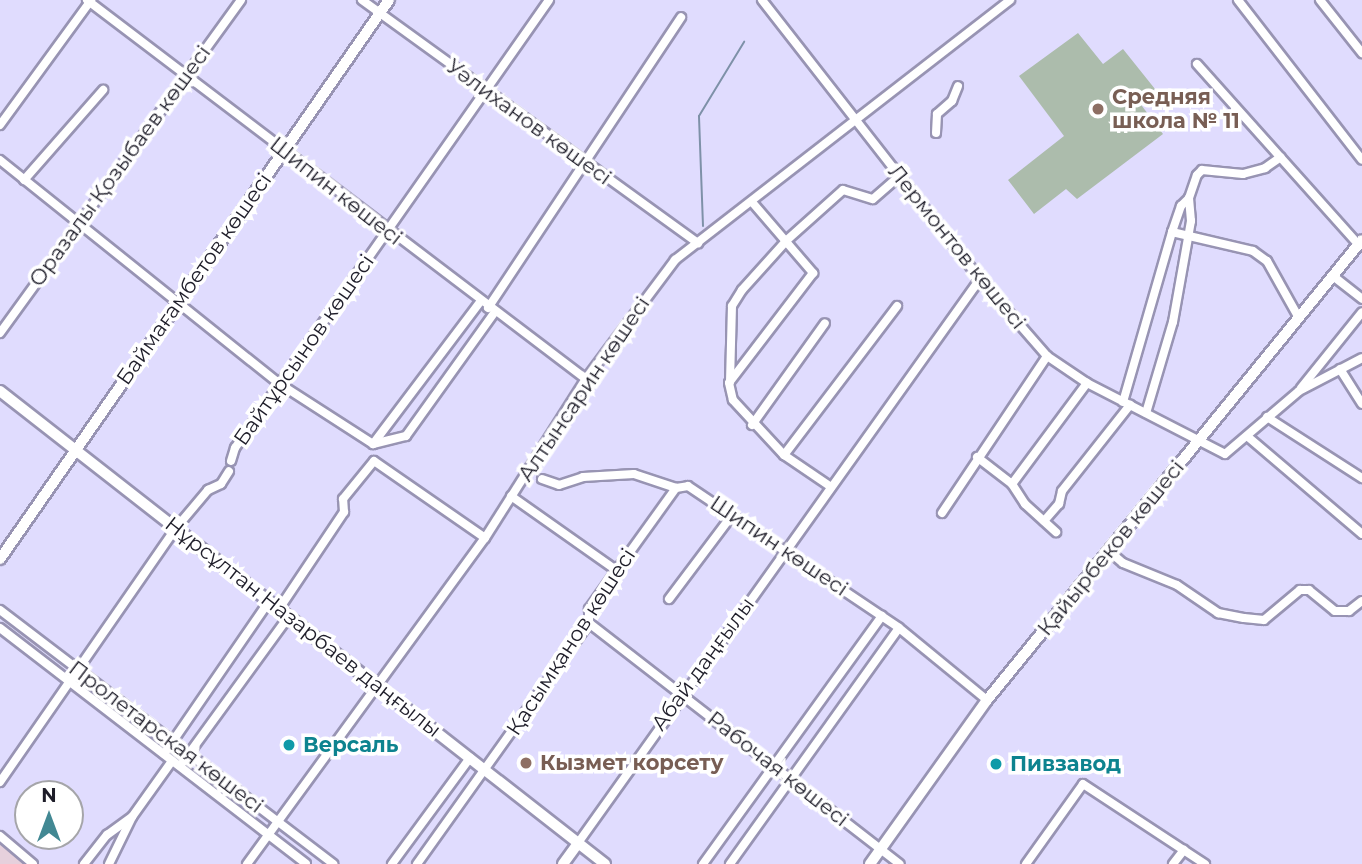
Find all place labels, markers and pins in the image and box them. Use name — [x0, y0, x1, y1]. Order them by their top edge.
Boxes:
place label: Средняя школа № 11 — [1112, 84, 1240, 134]
marker: Средняя школа № 11 — [1090, 101, 1106, 117]
place label: Версаль — [303, 732, 399, 758]
marker: Версаль — [281, 737, 297, 753]
place label: Кызмет корсету — [540, 750, 724, 776]
place label: Пивзавод — [1010, 751, 1121, 777]
marker: Кызмет корсету — [518, 755, 534, 771]
marker: Пивзавод — [988, 756, 1004, 772]

